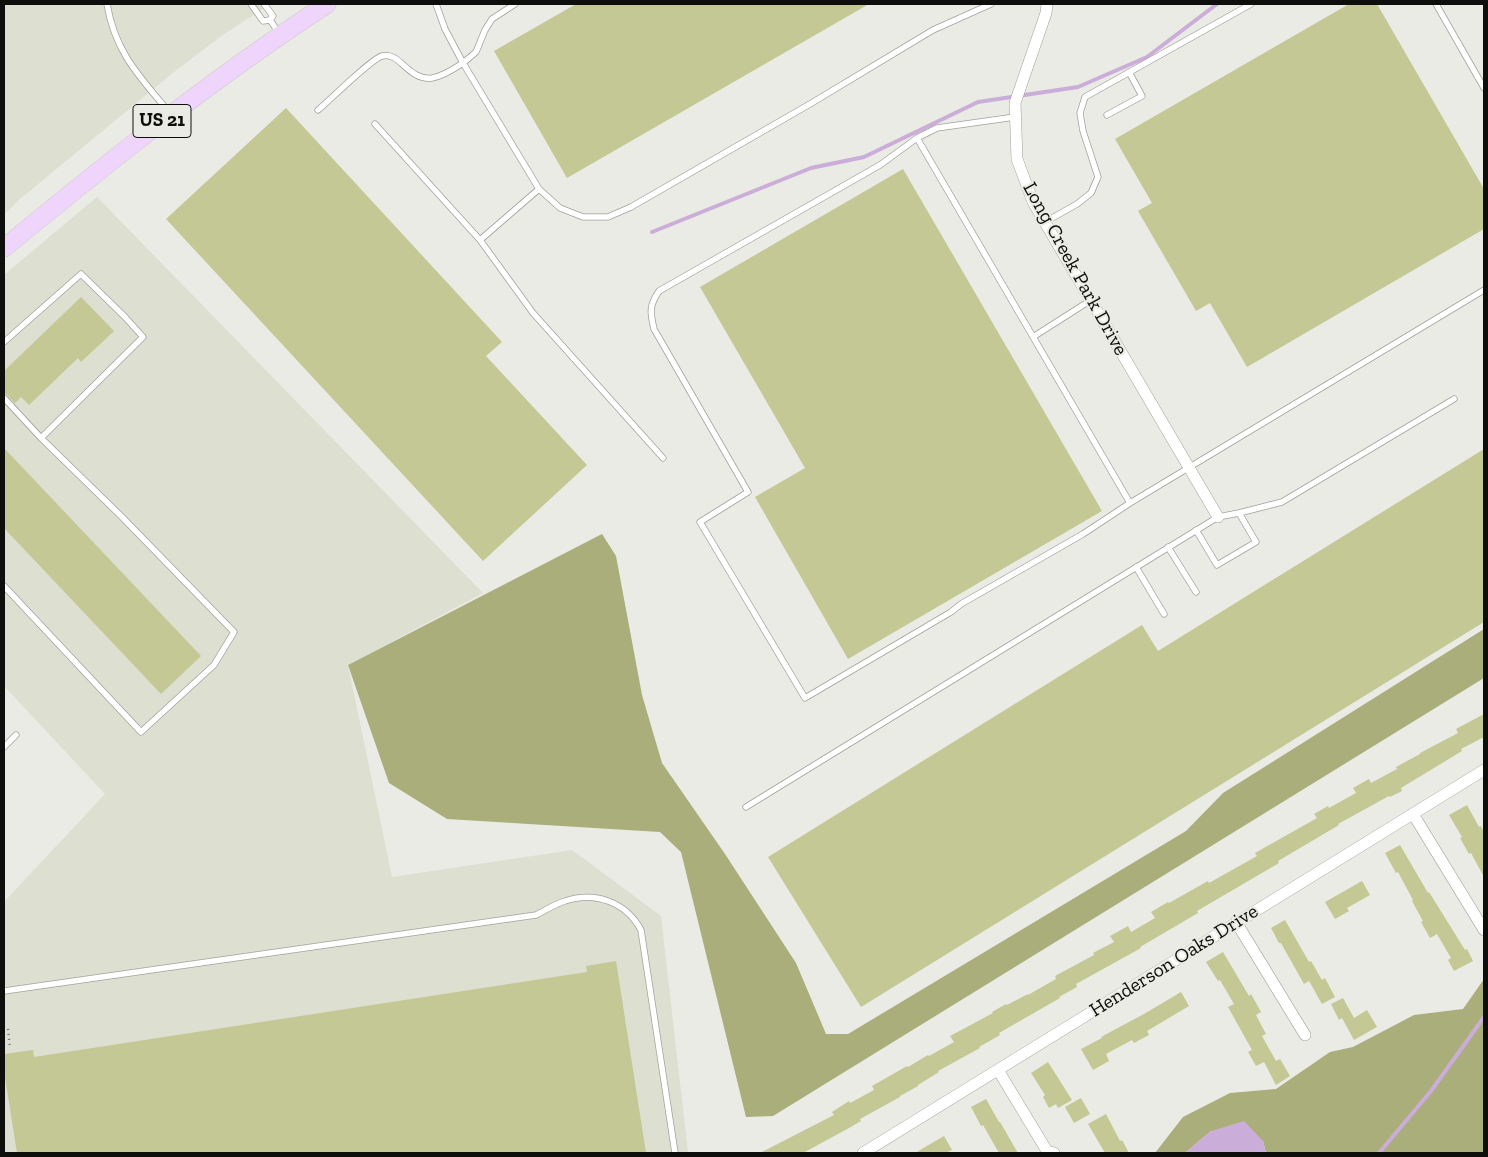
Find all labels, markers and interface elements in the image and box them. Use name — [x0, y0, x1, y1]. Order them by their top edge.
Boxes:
road number: US 21 — [133, 104, 191, 138]
street label: Long Creek Park Drive — [1017, 178, 1133, 360]
street label: Henderson Oaks Drive — [1085, 899, 1263, 1023]

